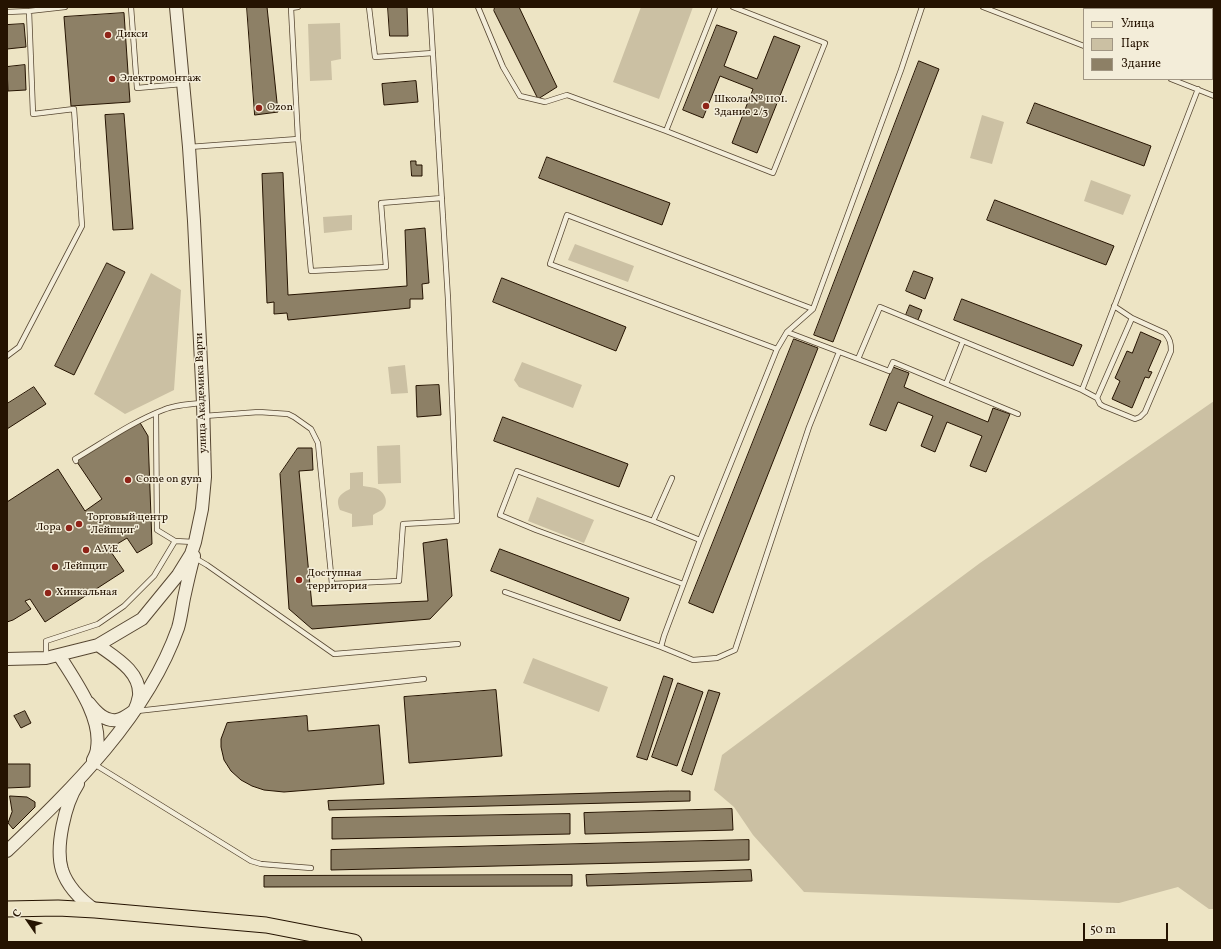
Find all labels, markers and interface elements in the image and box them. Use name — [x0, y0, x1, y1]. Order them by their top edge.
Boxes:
legend — [1083, 8, 1213, 80]
text: Улица — [1121, 16, 1154, 32]
place label: Дикси — [116, 28, 148, 42]
marker: Дикси — [103, 30, 113, 40]
text: Парк — [1121, 36, 1149, 52]
text: Здание — [1121, 56, 1161, 72]
place label: Электромонтаж — [120, 72, 201, 86]
marker: Электромонтаж — [107, 74, 117, 84]
place label: Школа № 1101. Здание 2/3 — [714, 93, 787, 119]
place label: Ozon — [267, 101, 293, 115]
marker: Школа № 1101. Здание 2/3 — [701, 101, 711, 111]
marker: Ozon — [254, 103, 264, 113]
street label: улица Академика Варги — [193, 332, 211, 454]
place label: Come on gym — [136, 473, 202, 487]
marker: Come on gym — [123, 475, 133, 485]
place label: Торговый центр "Лейпциг" — [87, 511, 168, 537]
marker: Торговый центр "Лейпциг" — [74, 519, 84, 529]
place label: Лора — [36, 521, 61, 535]
marker: Лора — [64, 523, 74, 533]
place label: A.V.E. — [94, 543, 121, 557]
marker: A.V.E. — [81, 545, 91, 555]
place label: Лейпциг — [63, 560, 107, 574]
marker: Лейпциг — [50, 562, 60, 572]
place label: Доступная территория — [307, 567, 367, 593]
marker: Доступная территория — [294, 575, 304, 585]
place label: Хинкальная — [56, 586, 117, 600]
marker: Хинкальная — [43, 588, 53, 598]
north arrow — [8, 901, 48, 941]
text: С — [9, 907, 26, 921]
scale bar — [1085, 915, 1170, 941]
text: 50 m — [1090, 922, 1116, 938]

